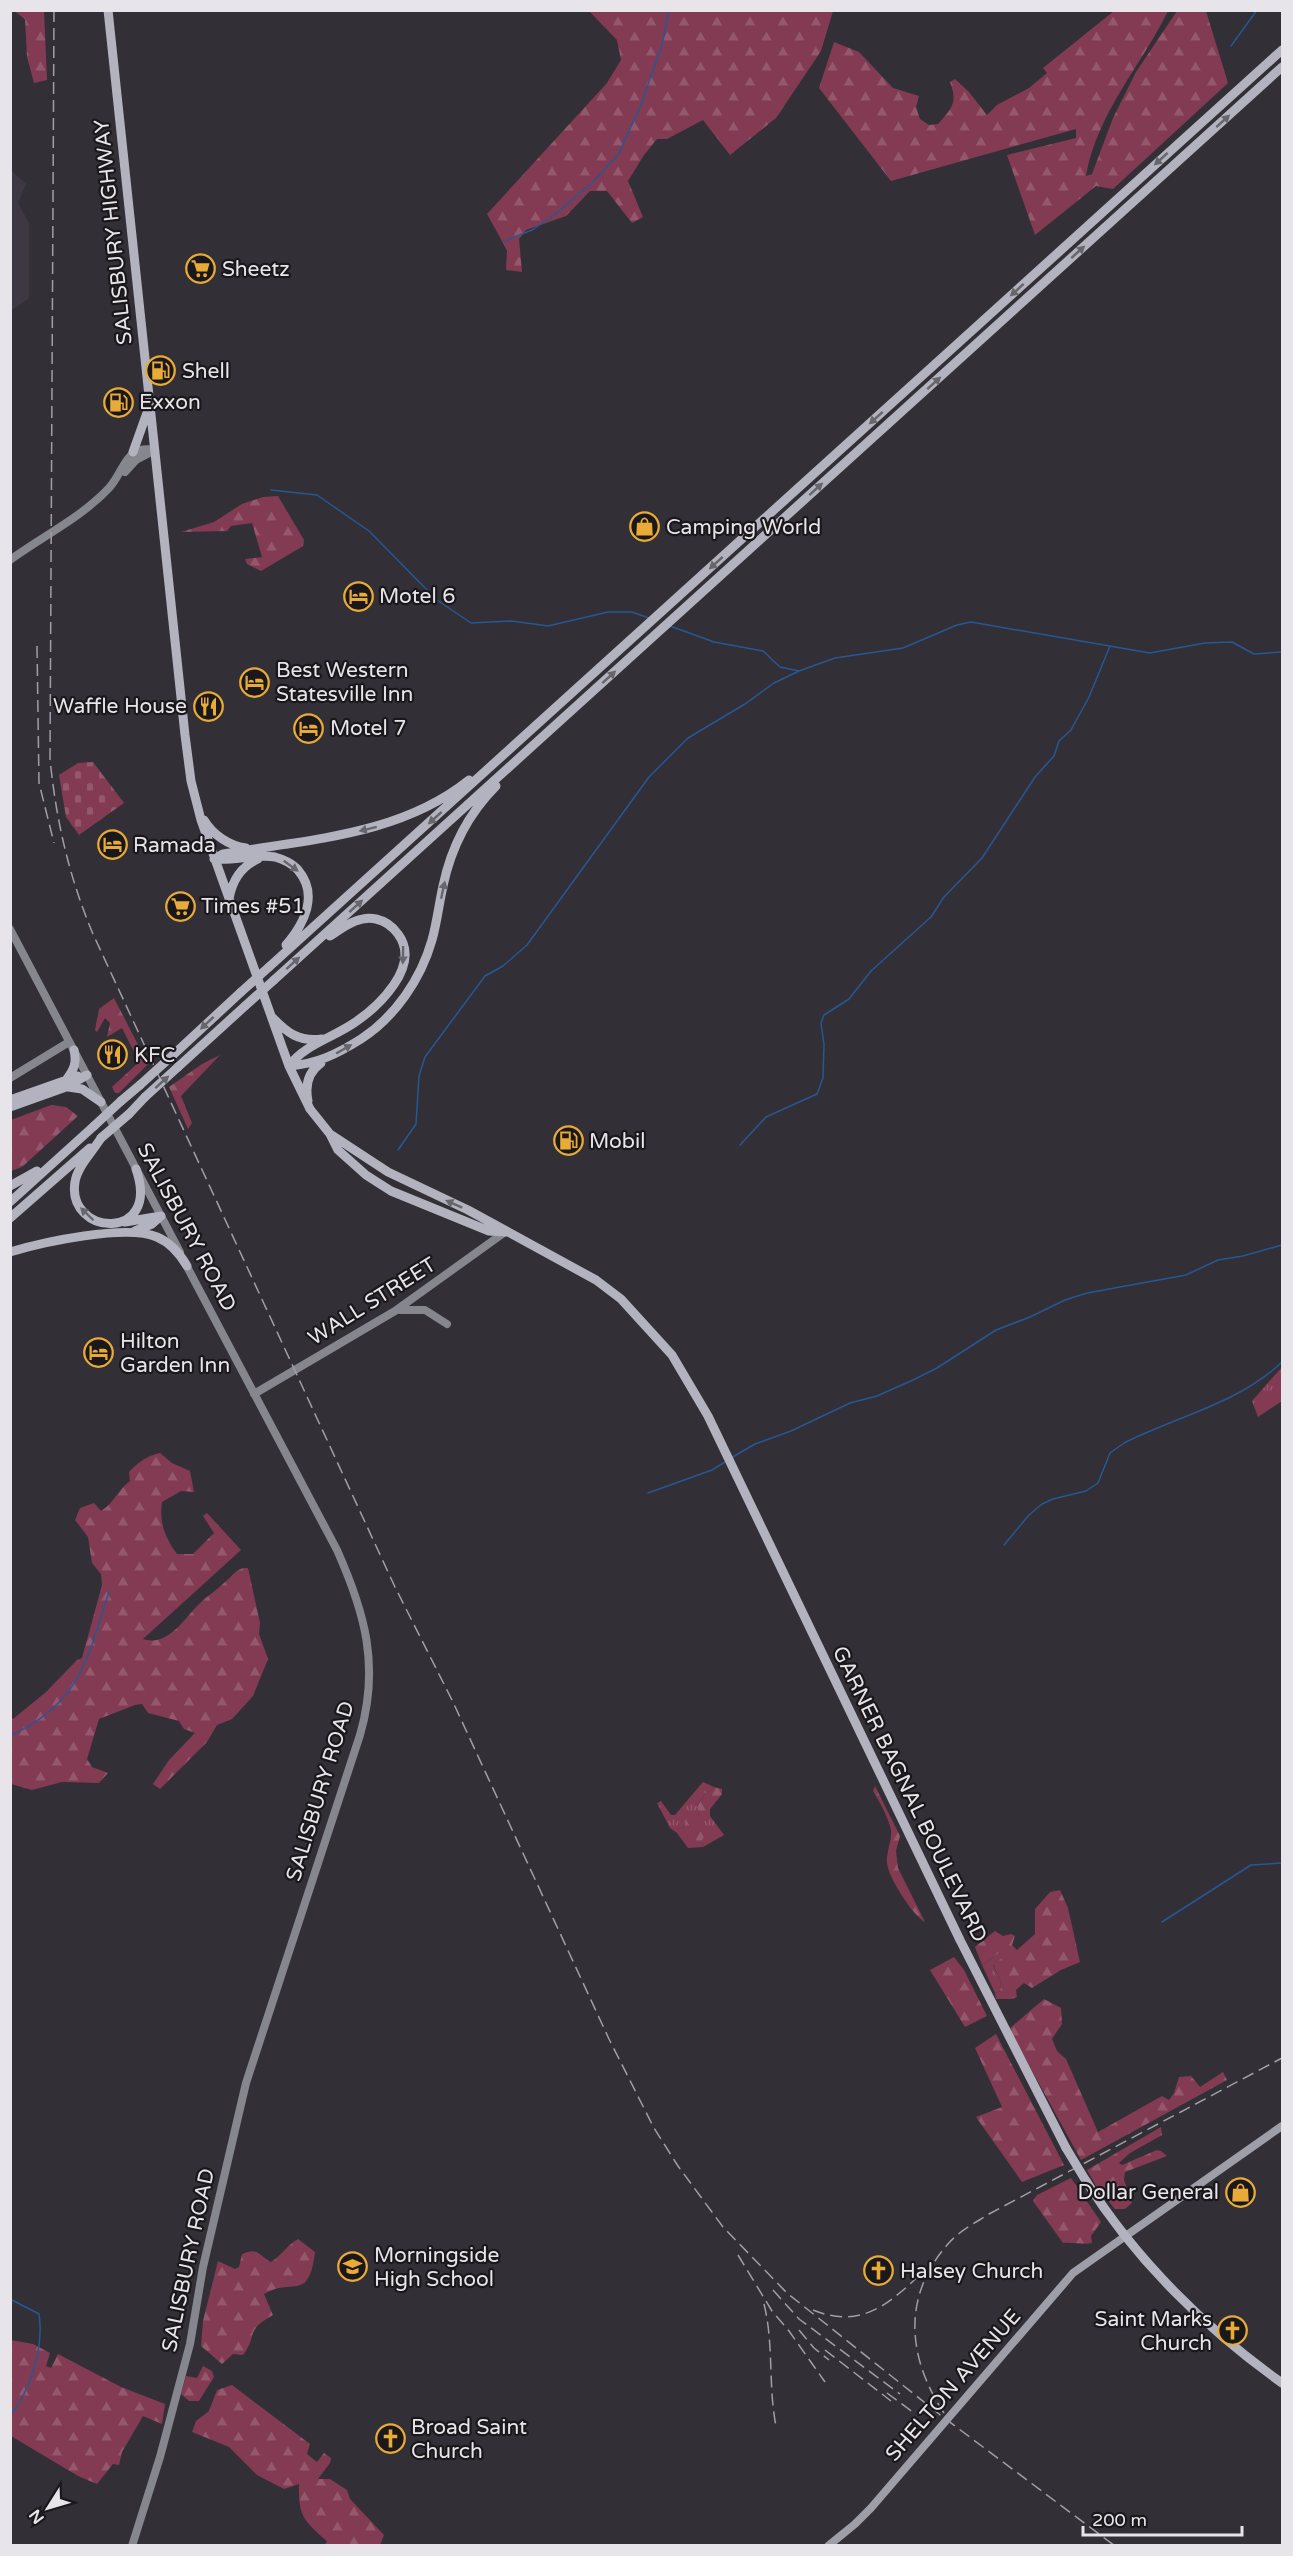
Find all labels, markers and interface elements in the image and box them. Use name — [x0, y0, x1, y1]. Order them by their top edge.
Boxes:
one-way arrow — [1215, 115, 1230, 128]
street label: SALISBURY HIGHWAY — [89, 118, 138, 346]
one-way arrow — [1154, 152, 1169, 165]
one-way arrow — [1070, 246, 1085, 259]
supermarket icon: Sheetz — [185, 253, 217, 285]
place label: Sheetz — [222, 257, 290, 282]
one-way arrow — [1009, 283, 1024, 297]
fuel station icon: Shell — [145, 355, 177, 387]
place label: Shell — [182, 359, 230, 384]
one-way arrow — [927, 376, 941, 390]
fuel station icon: Exxon — [102, 386, 134, 418]
place label: Exxon — [139, 390, 201, 415]
one-way arrow — [868, 411, 883, 425]
one-way arrow — [808, 482, 823, 496]
shop icon: Camping World — [629, 511, 661, 543]
place label: Camping World — [666, 515, 821, 540]
one-way arrow — [709, 556, 724, 569]
hotel icon: Motel 6 — [342, 580, 374, 612]
place label: Motel 6 — [379, 584, 455, 609]
place label: Best Western Statesville Inn — [276, 658, 413, 707]
hotel icon: Best Western Statesville Inn — [239, 666, 271, 698]
one-way arrow — [602, 670, 617, 684]
restaurant icon: Waffle House — [192, 690, 224, 722]
place label: Waffle House — [53, 694, 187, 719]
hotel icon: Motel 7 — [293, 712, 325, 744]
place label: Motel 7 — [330, 716, 406, 741]
one-way arrow — [428, 811, 443, 824]
one-way arrow — [359, 825, 377, 835]
hotel icon: Ramada — [96, 829, 128, 861]
place label: Ramada — [133, 833, 216, 858]
one-way arrow — [283, 860, 299, 872]
one-way arrow — [438, 881, 448, 899]
supermarket icon: Times #51 — [164, 890, 196, 922]
place label: Times #51 — [201, 894, 305, 919]
one-way arrow — [349, 900, 363, 914]
one-way arrow — [398, 946, 408, 965]
one-way arrow — [285, 957, 300, 970]
one-way arrow — [200, 1016, 214, 1030]
restaurant icon: KFC — [97, 1039, 129, 1071]
place label: KFC — [134, 1043, 175, 1068]
one-way arrow — [336, 1044, 353, 1054]
one-way arrow — [154, 1075, 169, 1089]
fuel station icon: Mobil — [552, 1125, 584, 1157]
place label: Mobil — [589, 1129, 645, 1154]
street label: SALISBURY ROAD — [132, 1139, 242, 1316]
one-way arrow — [445, 1199, 463, 1209]
one-way arrow — [80, 1207, 95, 1221]
street label: WALL STREET — [304, 1252, 441, 1351]
place label: Hilton Garden Inn — [120, 1329, 230, 1378]
hotel icon: Hilton Garden Inn — [83, 1337, 115, 1369]
street label: GARNER BAGNAL BOULEVARD — [827, 1642, 992, 1946]
street label: SALISBURY ROAD — [281, 1698, 360, 1884]
street label: SALISBURY ROAD — [157, 2166, 220, 2354]
shop icon: Dollar General — [1224, 2176, 1256, 2208]
place label: Dollar General — [1078, 2180, 1219, 2205]
place label: Morningside High School — [374, 2243, 499, 2292]
school or university icon: Morningside High School — [337, 2251, 369, 2283]
church icon: Halsey Church — [863, 2255, 895, 2287]
place label: Halsey Church — [900, 2259, 1043, 2284]
street label: SHELTON AVENUE — [881, 2304, 1026, 2466]
place label: Saint Marks Church — [1094, 2307, 1212, 2356]
church icon: Saint Marks Church — [1217, 2315, 1249, 2347]
place label: Broad Saint Church — [411, 2415, 527, 2464]
church icon: Broad Saint Church — [374, 2423, 406, 2455]
north arrow — [18, 2478, 78, 2538]
scale bar — [1083, 2499, 1242, 2537]
text: N — [25, 2505, 49, 2528]
text: 200 m — [1092, 2509, 1147, 2531]

